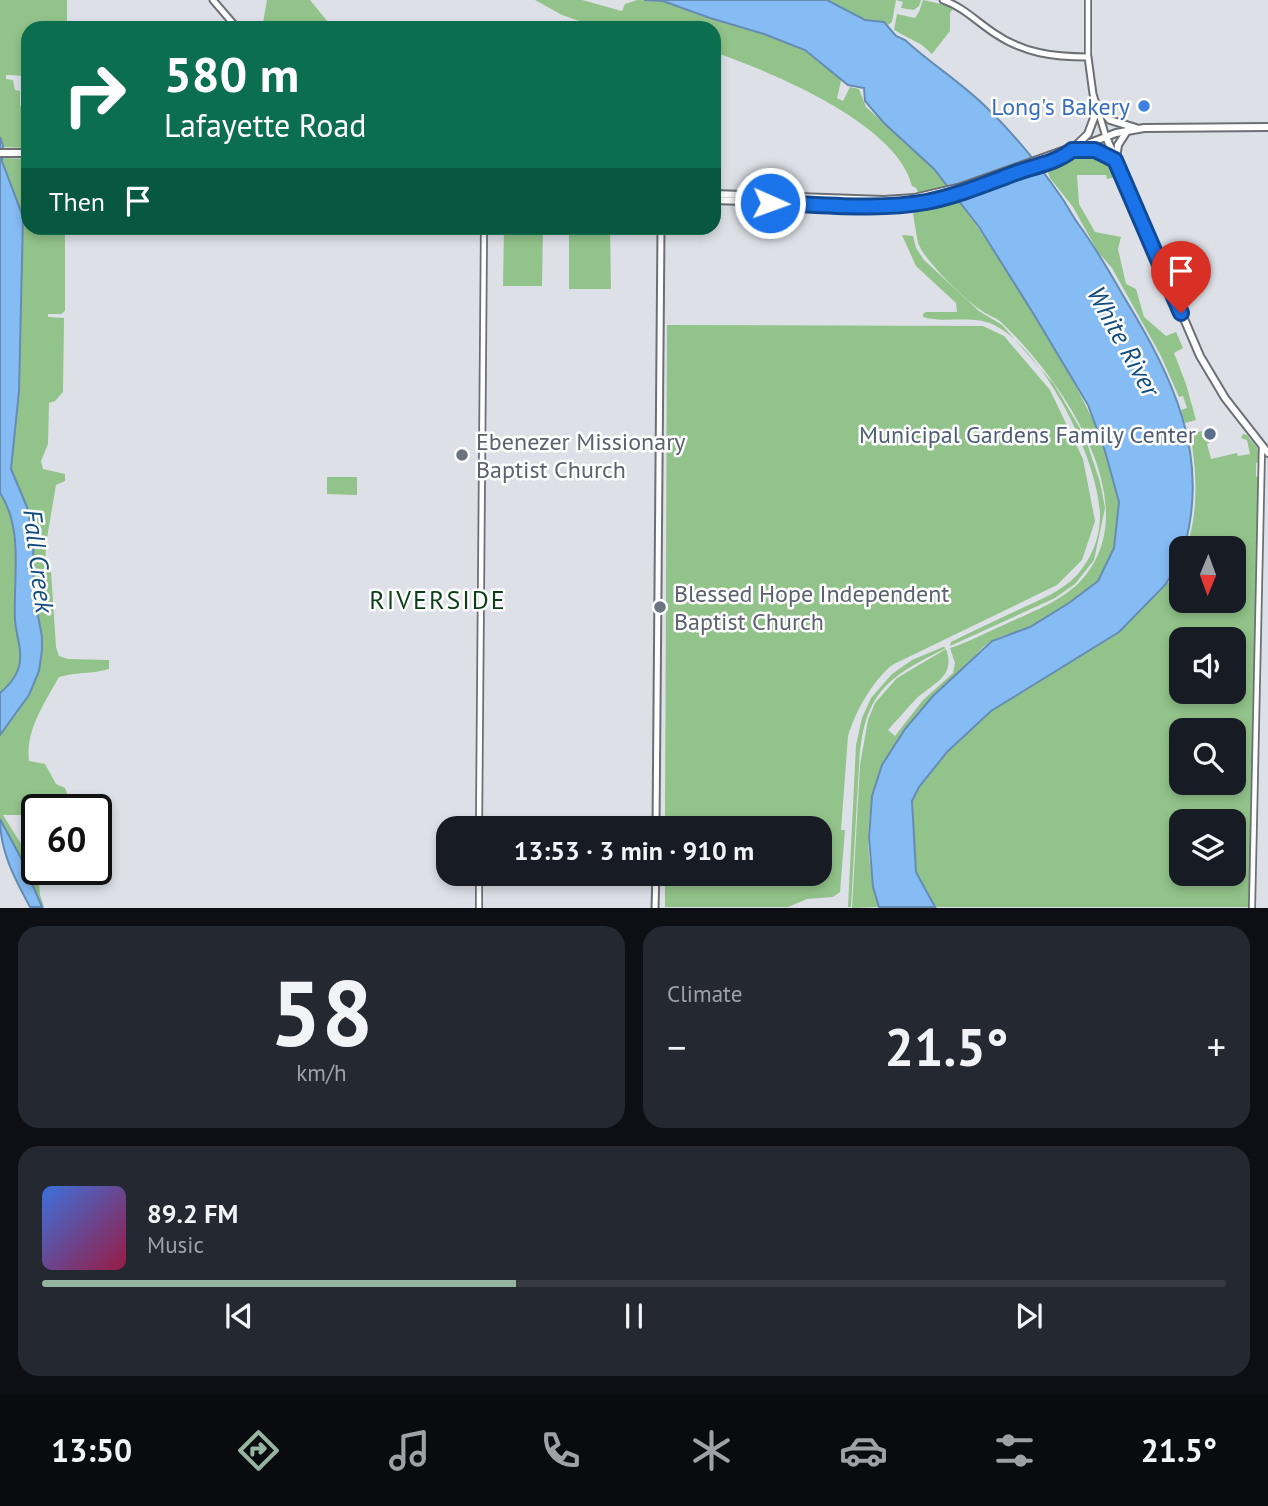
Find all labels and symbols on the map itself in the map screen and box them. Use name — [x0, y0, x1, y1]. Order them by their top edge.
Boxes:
place label: Long's Bakery — [991, 91, 1130, 122]
marker: Long's Bakery — [1136, 98, 1152, 114]
position arrow — [733, 166, 807, 240]
pin — [1151, 241, 1211, 313]
water label: White River — [1080, 280, 1168, 403]
place label: Municipal Gardens Family Center — [859, 419, 1196, 450]
place label: Ebenezer Missionary Baptist Church — [476, 426, 685, 485]
marker: Municipal Gardens Family Center — [1202, 426, 1218, 442]
marker: Ebenezer Missionary Baptist Church — [454, 447, 470, 463]
water label: Fall Creek — [16, 507, 62, 616]
north arrow — [1169, 536, 1246, 612]
place label: Blessed Hope Independent Baptist Church — [674, 578, 949, 637]
district label: RIVERSIDE — [369, 583, 507, 616]
marker: Blessed Hope Independent Baptist Church — [652, 599, 668, 615]
speed limit sign: 60 — [21, 794, 112, 885]

